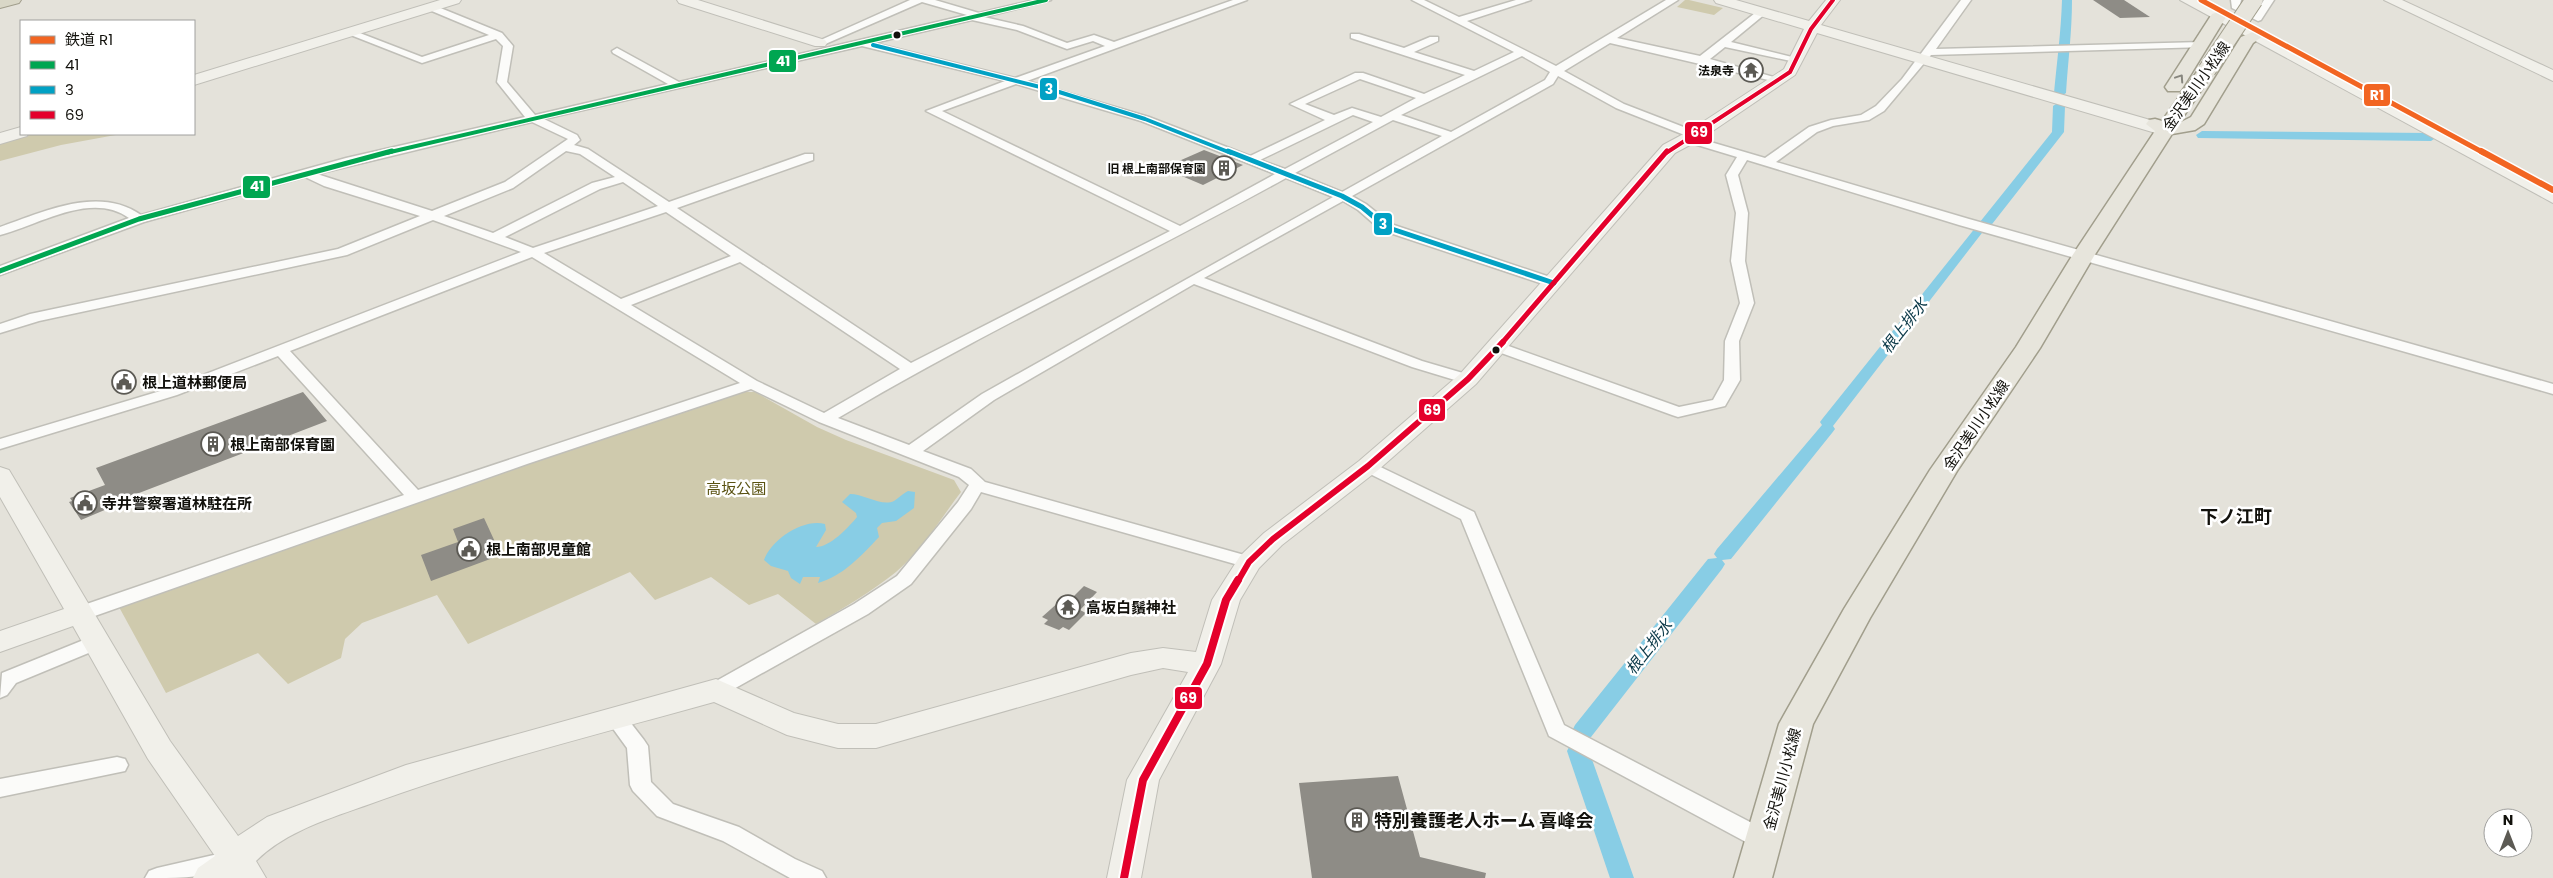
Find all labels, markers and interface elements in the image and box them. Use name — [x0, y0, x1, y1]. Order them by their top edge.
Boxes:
legend — [20, 20, 195, 135]
text: 鉄道 R1 — [65, 29, 113, 50]
unlabelled marker — [892, 30, 902, 40]
street label: 金沢美川小松線 — [2157, 37, 2235, 135]
line badge: 41 — [768, 49, 797, 73]
text: 41 — [776, 51, 790, 71]
text: 41 — [65, 54, 79, 75]
temple icon: 法泉寺 — [1738, 57, 1764, 83]
place label: 法泉寺 — [1698, 62, 1734, 79]
one-way arrow — [2174, 74, 2183, 84]
line badge: 3 — [1039, 77, 1058, 101]
text: 3 — [65, 79, 74, 100]
text: 3 — [1045, 79, 1053, 99]
line badge: R1 — [2363, 83, 2391, 107]
text: R1 — [2370, 85, 2384, 105]
text: 69 — [65, 104, 84, 125]
line badge: 69 — [1684, 121, 1713, 145]
text: 69 — [1690, 122, 1708, 142]
building icon: 旧 根上南部保育園 — [1211, 155, 1237, 181]
place label: 旧 根上南部保育園 — [1107, 160, 1206, 177]
line badge: 41 — [242, 175, 271, 199]
text: 41 — [250, 176, 264, 196]
line badge: 3 — [1373, 212, 1393, 236]
text: 3 — [1379, 214, 1387, 234]
water label: 根上排水 — [1875, 292, 1934, 358]
unlabelled marker — [1491, 345, 1501, 355]
public building icon: 根上道林郵便局 — [111, 369, 137, 395]
place label: 根上道林郵便局 — [142, 372, 247, 393]
street label: 金沢美川小松線 — [1938, 376, 2014, 474]
line badge: 69 — [1418, 398, 1446, 422]
text: 69 — [1423, 400, 1441, 420]
building icon: 根上南部保育園 — [200, 431, 226, 457]
place label: 根上南部保育園 — [230, 434, 335, 455]
park label: 高坂公園 — [706, 478, 766, 499]
public building icon: 寺井警察署道林駐在所 — [72, 490, 98, 516]
place label: 寺井警察署道林駐在所 — [102, 493, 252, 514]
district label: 下ノ江町 — [2200, 504, 2272, 529]
public building icon: 根上南部児童館 — [456, 536, 482, 562]
place label: 根上南部児童館 — [486, 539, 591, 560]
temple icon: 高坂白鬚神社 — [1055, 594, 1081, 620]
place label: 高坂白鬚神社 — [1086, 597, 1176, 618]
water label: 根上排水 — [1620, 613, 1679, 679]
line badge: 69 — [1174, 686, 1203, 710]
text: 69 — [1179, 688, 1197, 708]
street label: 金沢美川小松線 — [1758, 726, 1806, 832]
building icon: 特別養護老人ホーム 喜峰会 — [1344, 807, 1370, 833]
place label: 特別養護老人ホーム 喜峰会 — [1374, 808, 1593, 833]
north arrow — [2483, 808, 2533, 858]
text: N — [2503, 810, 2513, 830]

